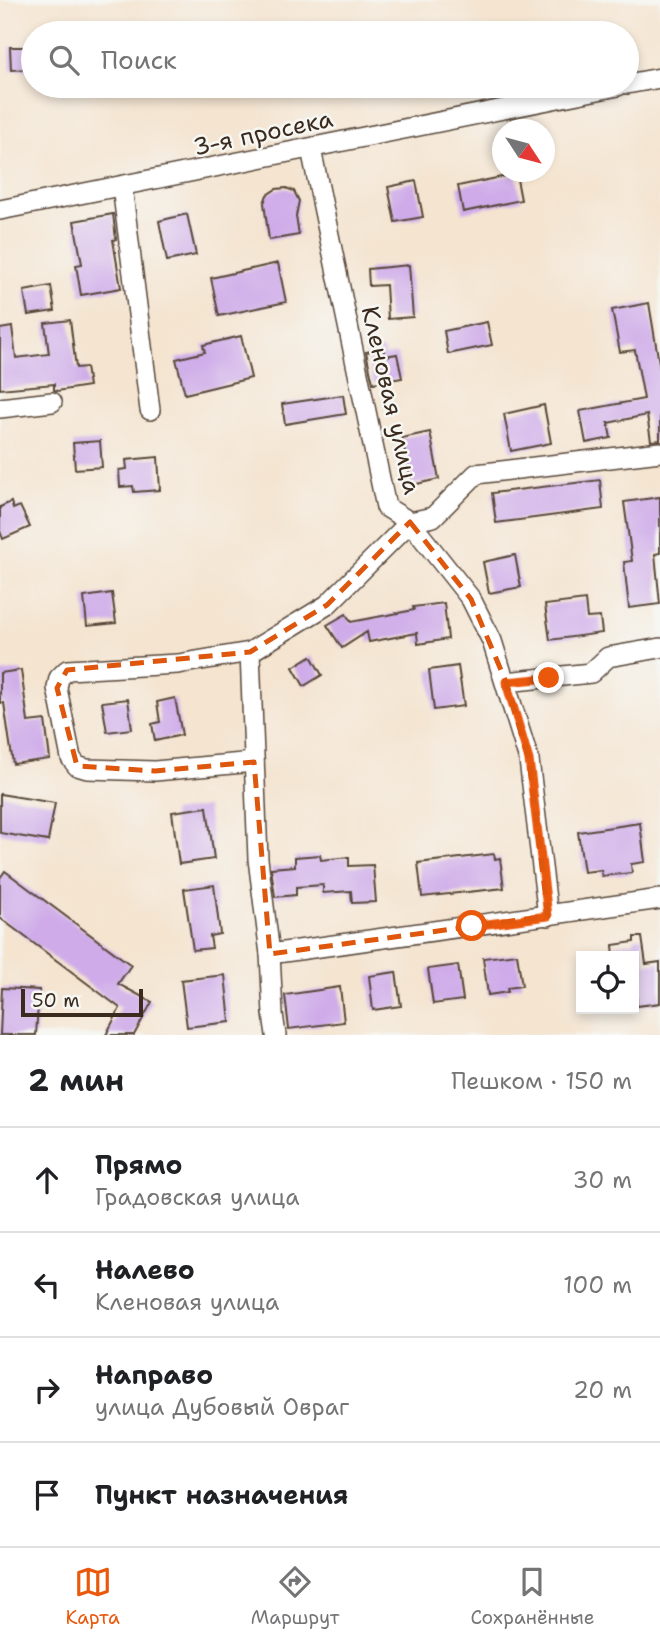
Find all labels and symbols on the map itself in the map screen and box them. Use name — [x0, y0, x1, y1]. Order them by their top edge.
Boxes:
street label: 3-я просека — [190, 103, 336, 163]
north arrow — [492, 119, 555, 182]
street label: Кленовая улица — [354, 303, 428, 497]
route end — [533, 662, 564, 693]
route start — [456, 910, 487, 941]
scale bar — [21, 986, 144, 1018]

